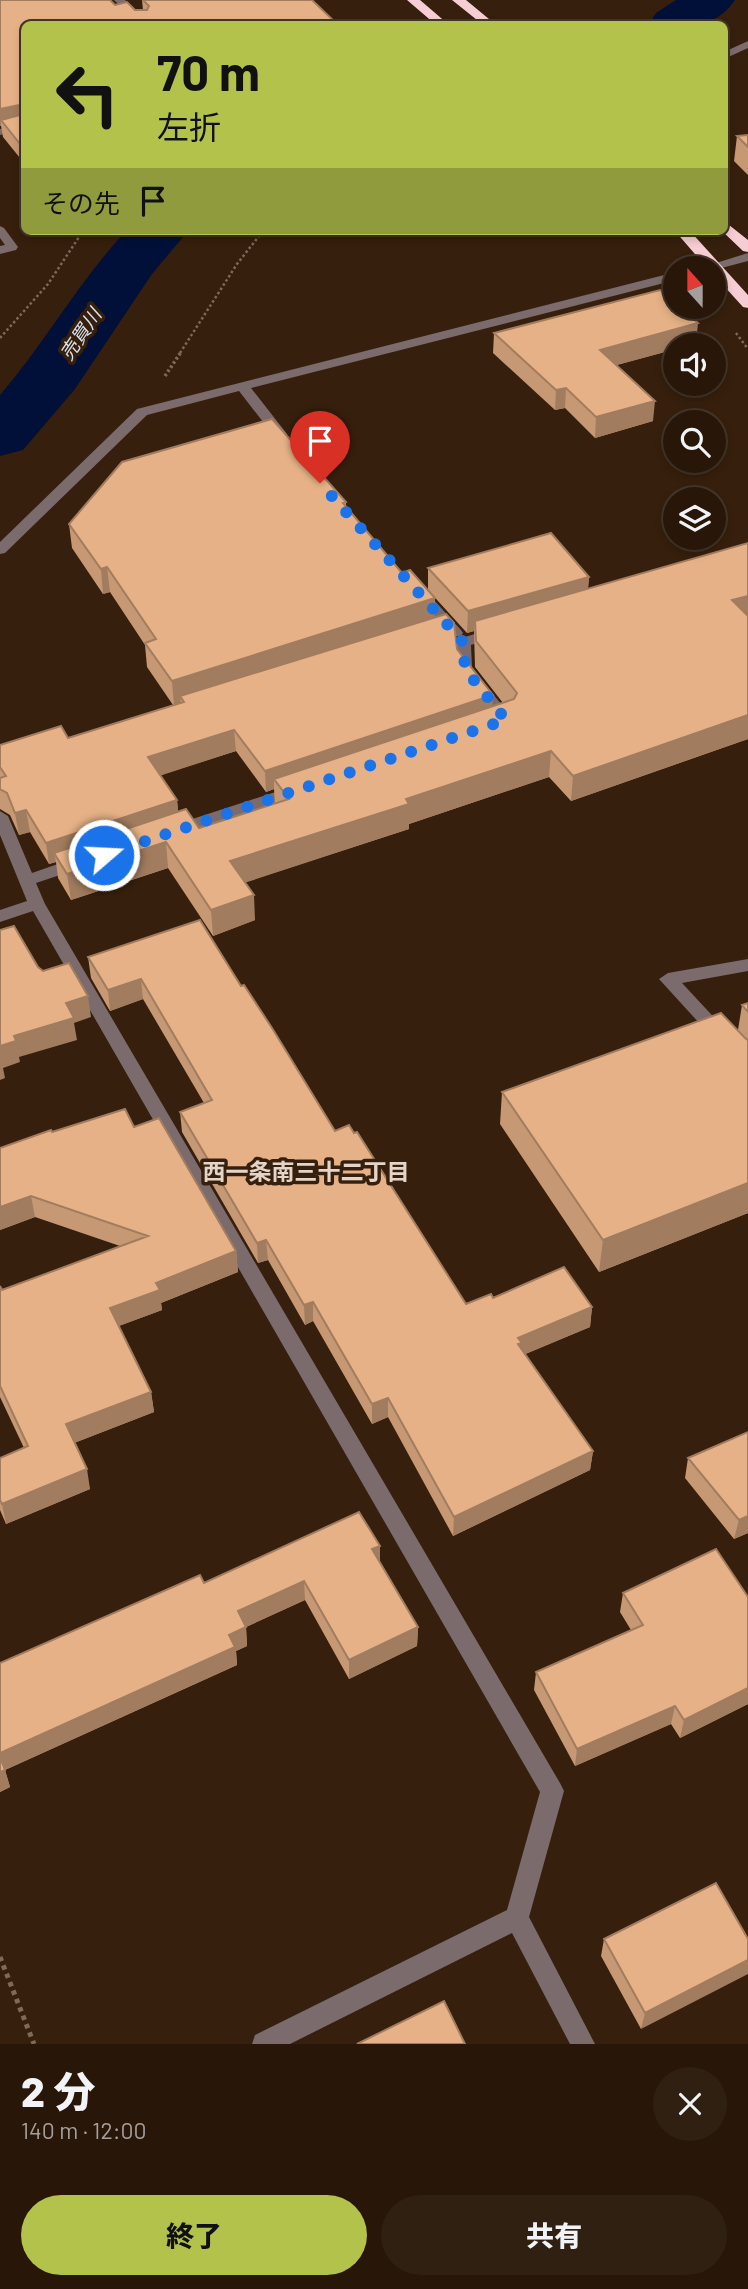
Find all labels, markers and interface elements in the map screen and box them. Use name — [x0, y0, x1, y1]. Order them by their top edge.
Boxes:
text: 70 m — [157, 42, 260, 101]
icon: left — [42, 49, 133, 140]
text: 左折 — [157, 107, 221, 145]
icon: arrive — [134, 182, 172, 220]
text: その先 — [42, 187, 120, 218]
north arrow — [663, 256, 726, 318]
map controls — [663, 256, 726, 550]
water label: 売買川 — [55, 302, 107, 364]
button: sound — [663, 333, 726, 396]
button: search — [663, 410, 726, 473]
pin — [290, 411, 350, 483]
icon: arrive — [301, 422, 339, 460]
button: layers — [663, 487, 726, 550]
position arrow — [67, 818, 141, 892]
district label: 西一条南三十二丁目 — [203, 1157, 410, 1185]
text: 2 分 — [21, 2065, 95, 2115]
button: close — [653, 2067, 727, 2141]
text: 140 m · 12:00 — [21, 2116, 147, 2144]
button: 終了 — [21, 2195, 367, 2275]
button: 共有 — [381, 2195, 727, 2275]

